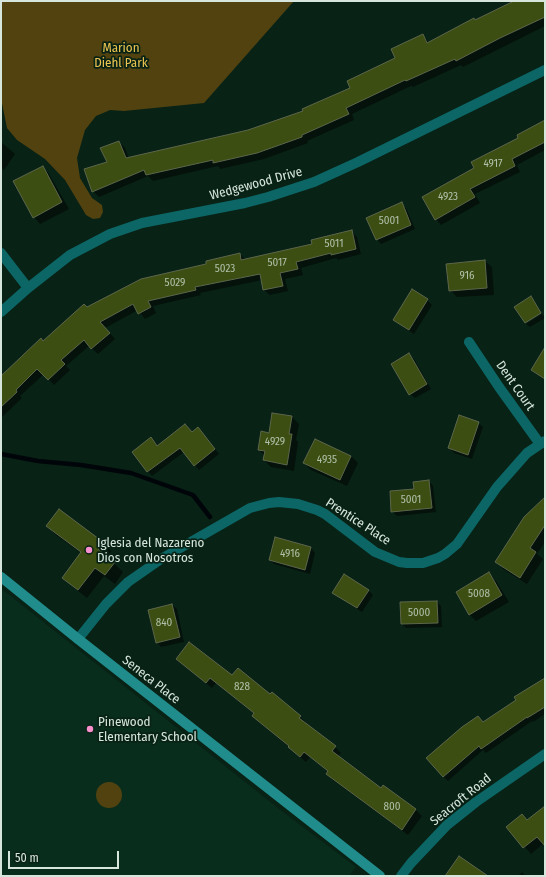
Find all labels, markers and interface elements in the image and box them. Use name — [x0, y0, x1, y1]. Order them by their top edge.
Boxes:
park label: Marion Diehl Park — [94, 40, 148, 71]
house number: 4917 — [483, 157, 503, 171]
street label: Wedgewood Drive — [208, 164, 304, 204]
house number: 4923 — [438, 190, 458, 204]
house number: 5001 — [379, 214, 399, 228]
house number: 5011 — [325, 237, 343, 251]
house number: 5017 — [267, 256, 287, 270]
house number: 5023 — [215, 262, 235, 276]
house number: 916 — [460, 269, 474, 283]
house number: 5029 — [165, 276, 185, 290]
street label: Dent Court — [492, 358, 538, 414]
house number: 4929 — [265, 435, 285, 449]
house number: 4935 — [317, 453, 337, 467]
house number: 5001 — [401, 493, 421, 507]
street label: Prentice Place — [323, 495, 393, 549]
place label: Iglesia del Nazareno Dios con Nosotros — [97, 535, 204, 566]
marker: Iglesia del Nazareno Dios con Nosotros — [84, 545, 94, 555]
house number: 4916 — [280, 547, 300, 561]
house number: 5008 — [468, 587, 490, 601]
house number: 5000 — [408, 606, 430, 620]
house number: 840 — [156, 616, 172, 630]
street label: Seneca Place — [119, 653, 183, 707]
house number: 828 — [234, 680, 250, 694]
place label: Pinewood Elementary School — [98, 714, 197, 745]
marker: Pinewood Elementary School — [85, 724, 95, 734]
street label: Seacroft Road — [427, 771, 495, 829]
house number: 800 — [384, 800, 400, 814]
scale bar — [10, 843, 121, 869]
text: 50 m — [15, 851, 39, 865]

